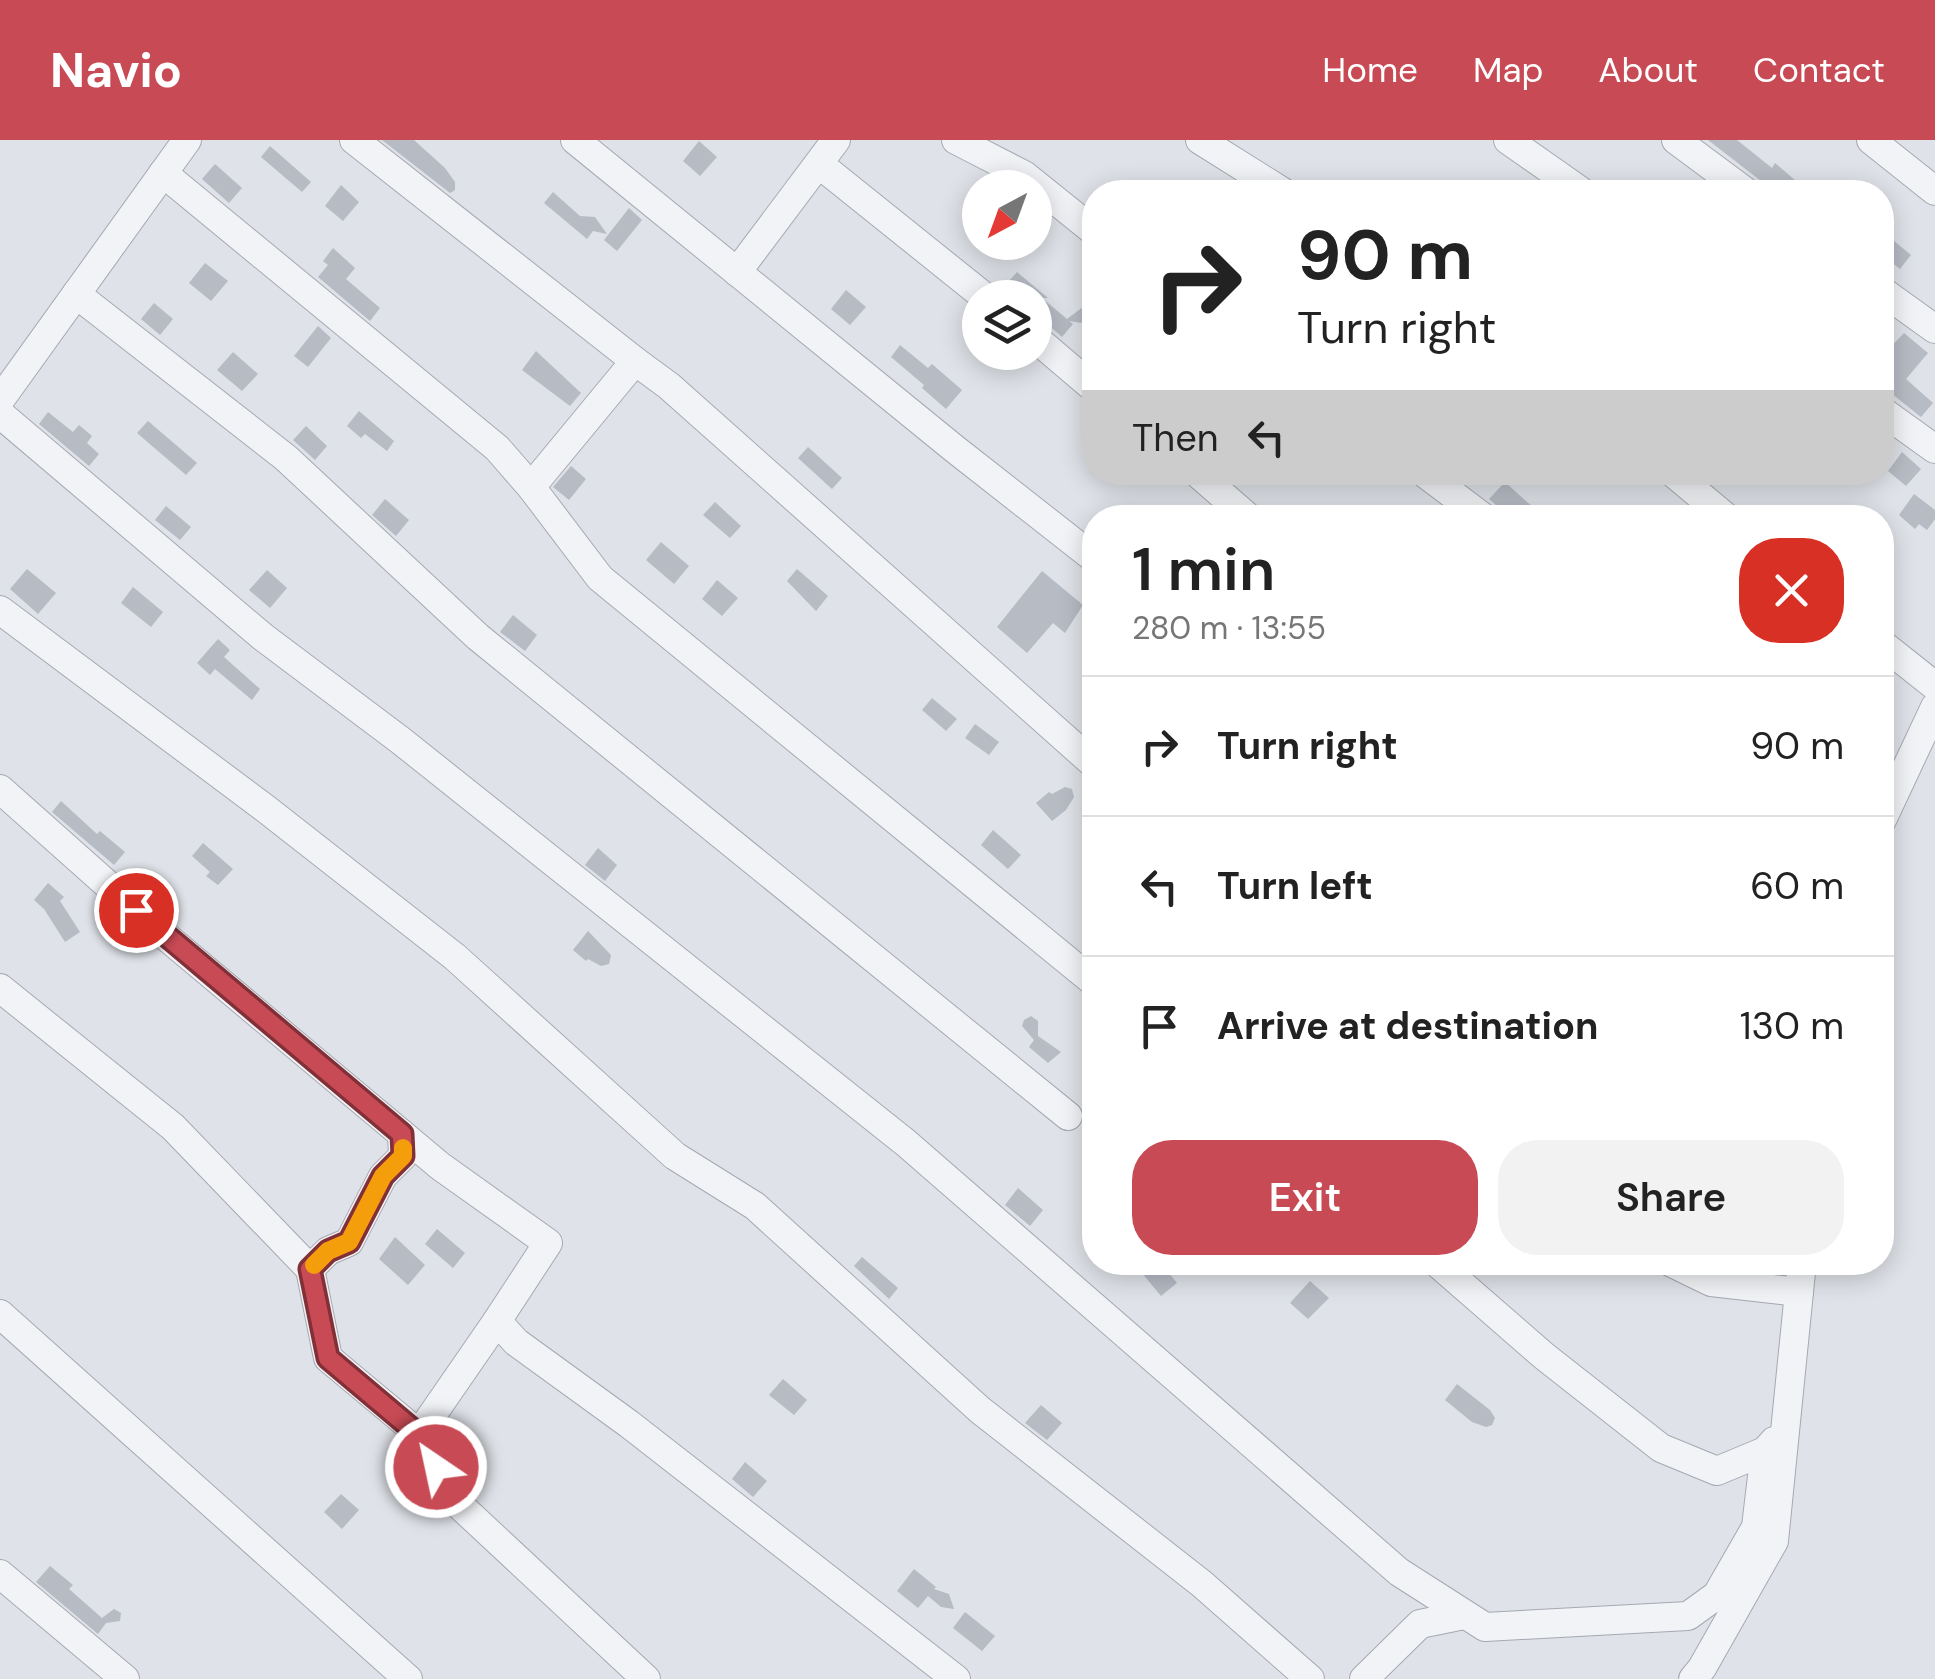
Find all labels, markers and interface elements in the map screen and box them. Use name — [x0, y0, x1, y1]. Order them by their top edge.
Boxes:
text: Navio — [50, 39, 182, 102]
text: Home — [1322, 47, 1418, 93]
text: Map — [1473, 47, 1543, 93]
text: About — [1598, 47, 1698, 93]
text: Contact — [1753, 47, 1885, 93]
north arrow — [962, 170, 1052, 260]
map controls — [962, 170, 1052, 370]
text: 90 m — [1297, 210, 1473, 301]
icon: right — [1132, 220, 1262, 350]
button: layers — [962, 280, 1052, 370]
text: Turn right — [1297, 298, 1496, 357]
icon: left — [1239, 410, 1294, 465]
text: Then — [1132, 413, 1219, 463]
text: 1 min — [1132, 530, 1275, 609]
button: close — [1739, 538, 1844, 643]
text: 280 m · 13:55 — [1132, 607, 1326, 649]
icon: right — [1132, 719, 1187, 774]
text: Turn right — [1217, 721, 1398, 771]
text: 90 m — [1750, 721, 1844, 771]
icon: left — [1132, 859, 1187, 914]
text: Turn left — [1217, 861, 1373, 911]
text: 60 m — [1750, 861, 1844, 911]
pin — [94, 868, 179, 953]
icon: arrive — [109, 883, 164, 938]
icon: arrive — [1132, 999, 1187, 1054]
text: Arrive at destination — [1217, 1001, 1599, 1051]
text: 130 m — [1740, 1001, 1844, 1051]
button: Exit — [1132, 1140, 1478, 1255]
button: Share — [1498, 1140, 1844, 1255]
position arrow — [384, 1415, 488, 1519]

